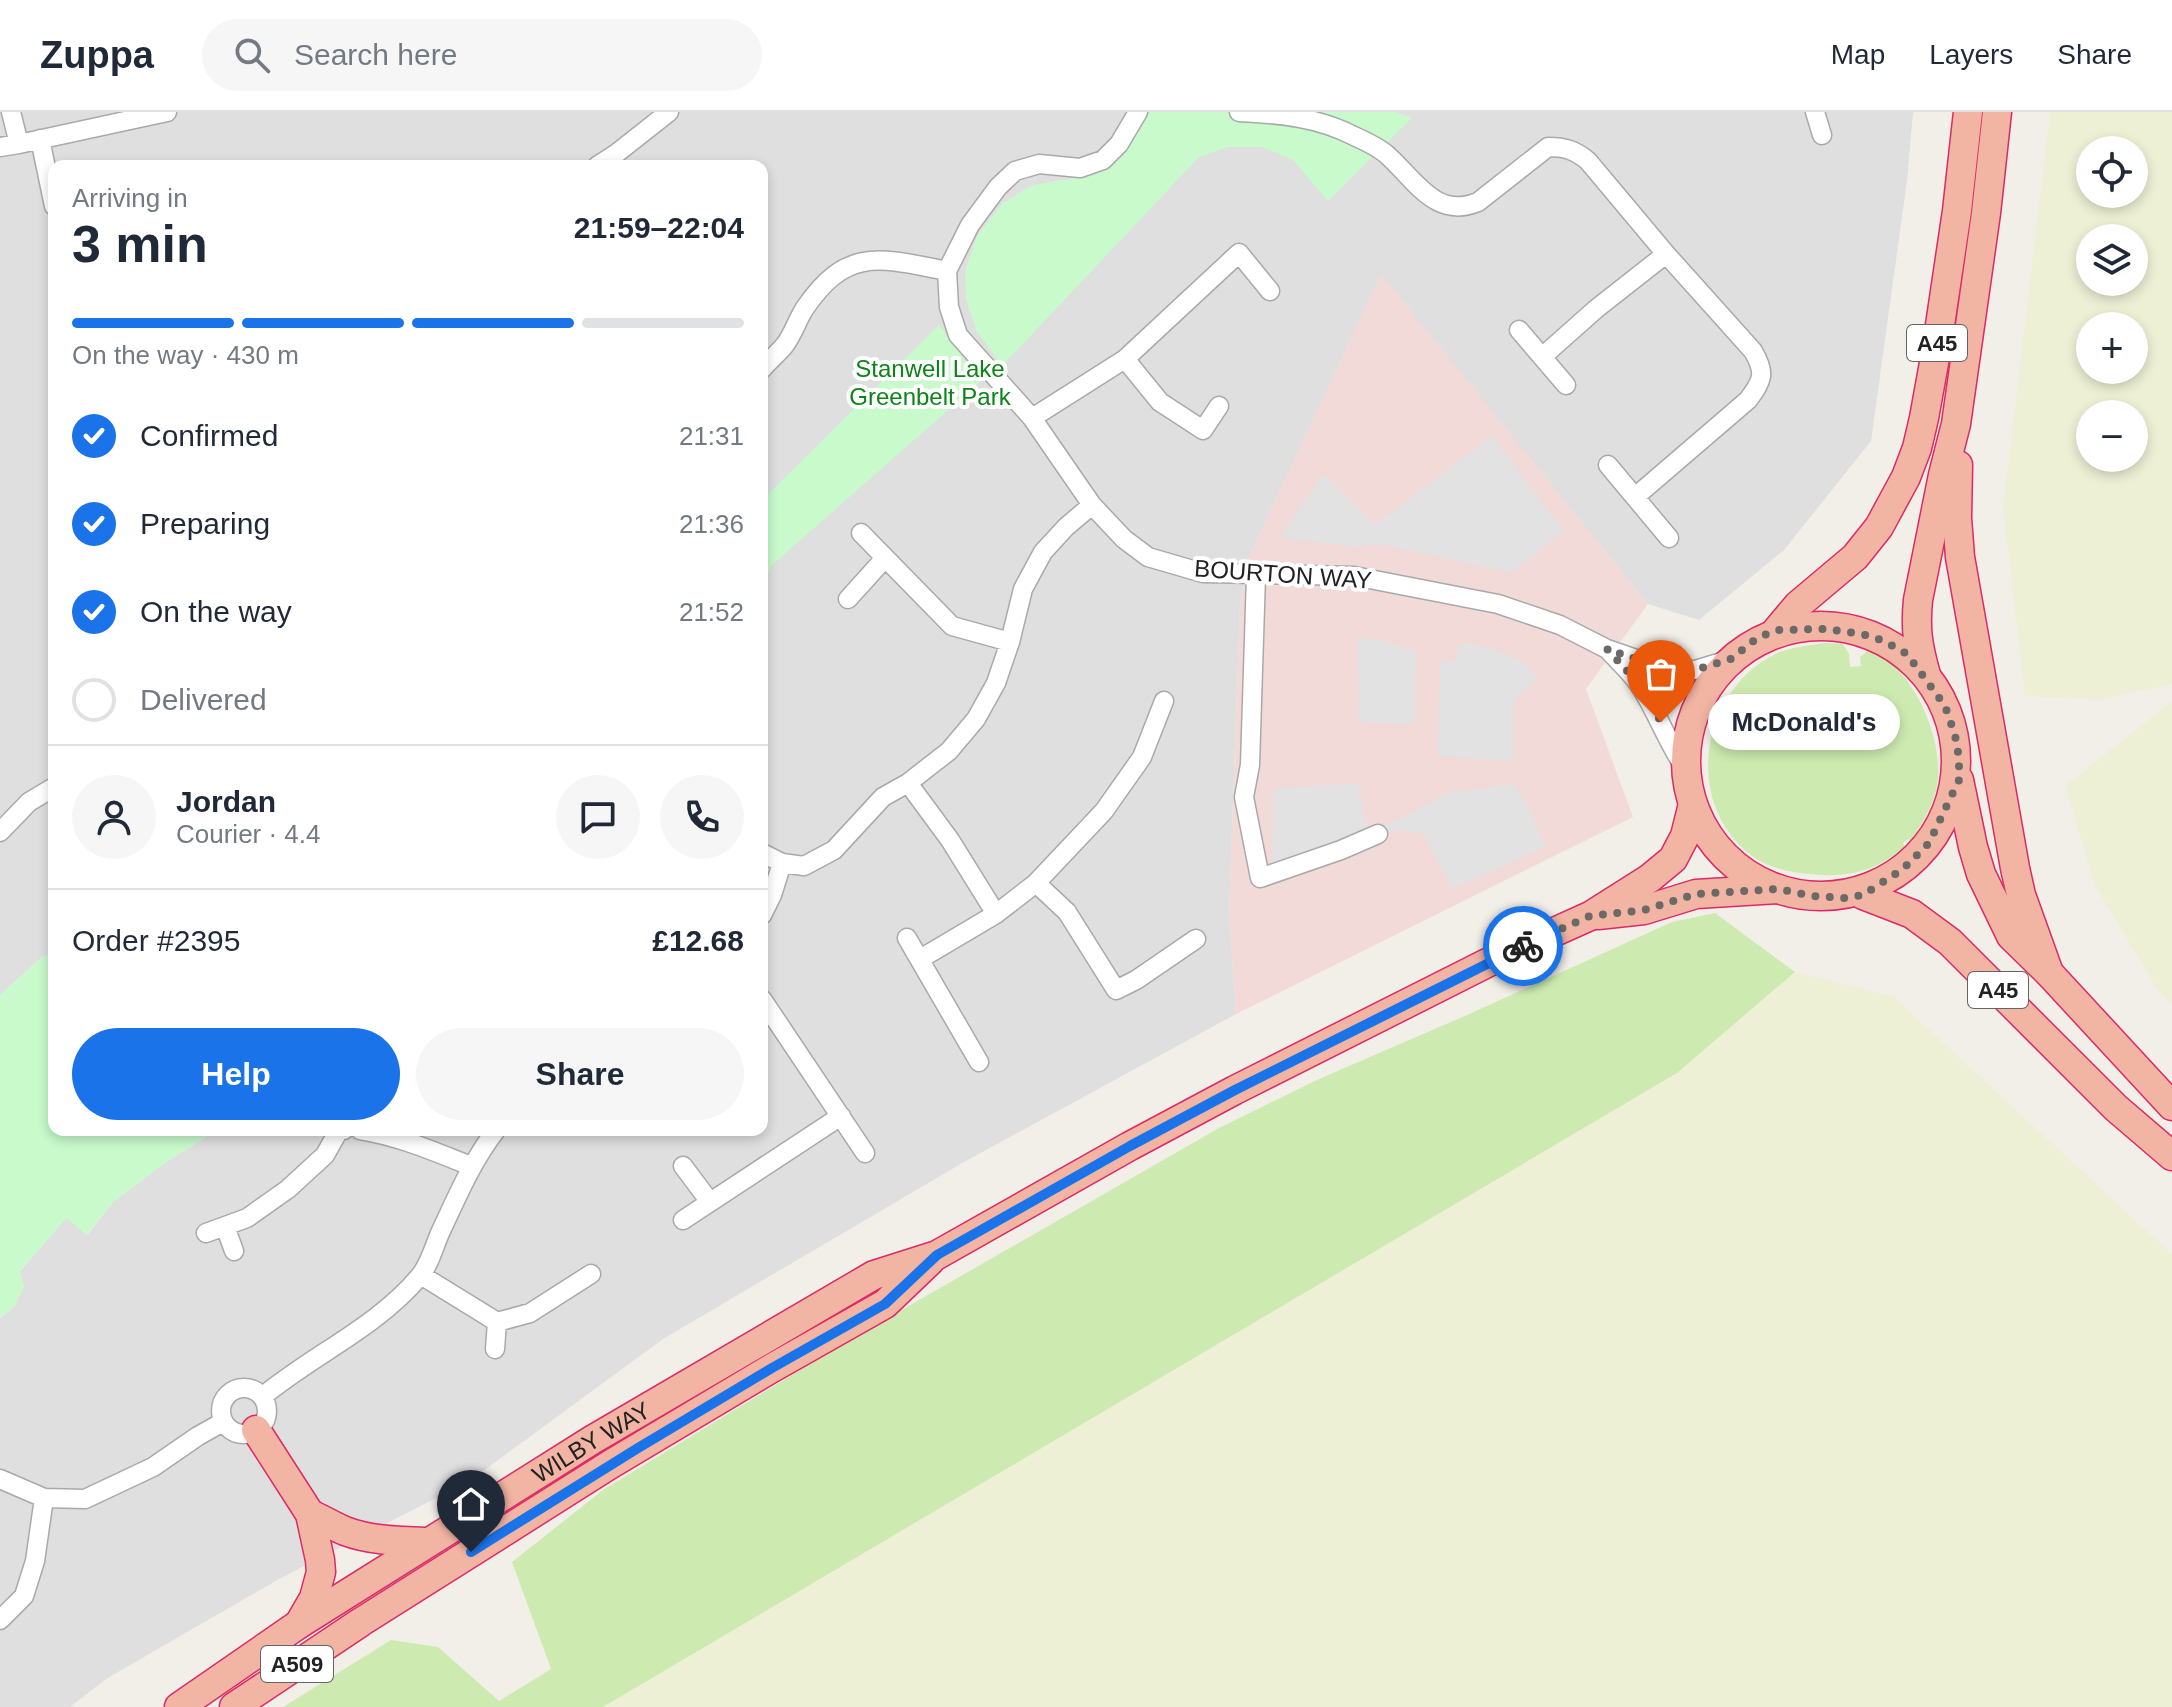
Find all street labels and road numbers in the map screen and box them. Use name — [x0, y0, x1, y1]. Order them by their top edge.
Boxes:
road number: A45 — [1907, 325, 1967, 361]
street label: BOURTON WAY — [1193, 554, 1373, 594]
road number: A45 — [1968, 972, 2028, 1008]
street label: WILBY WAY — [527, 1396, 655, 1488]
road number: A509 — [261, 1646, 333, 1682]

